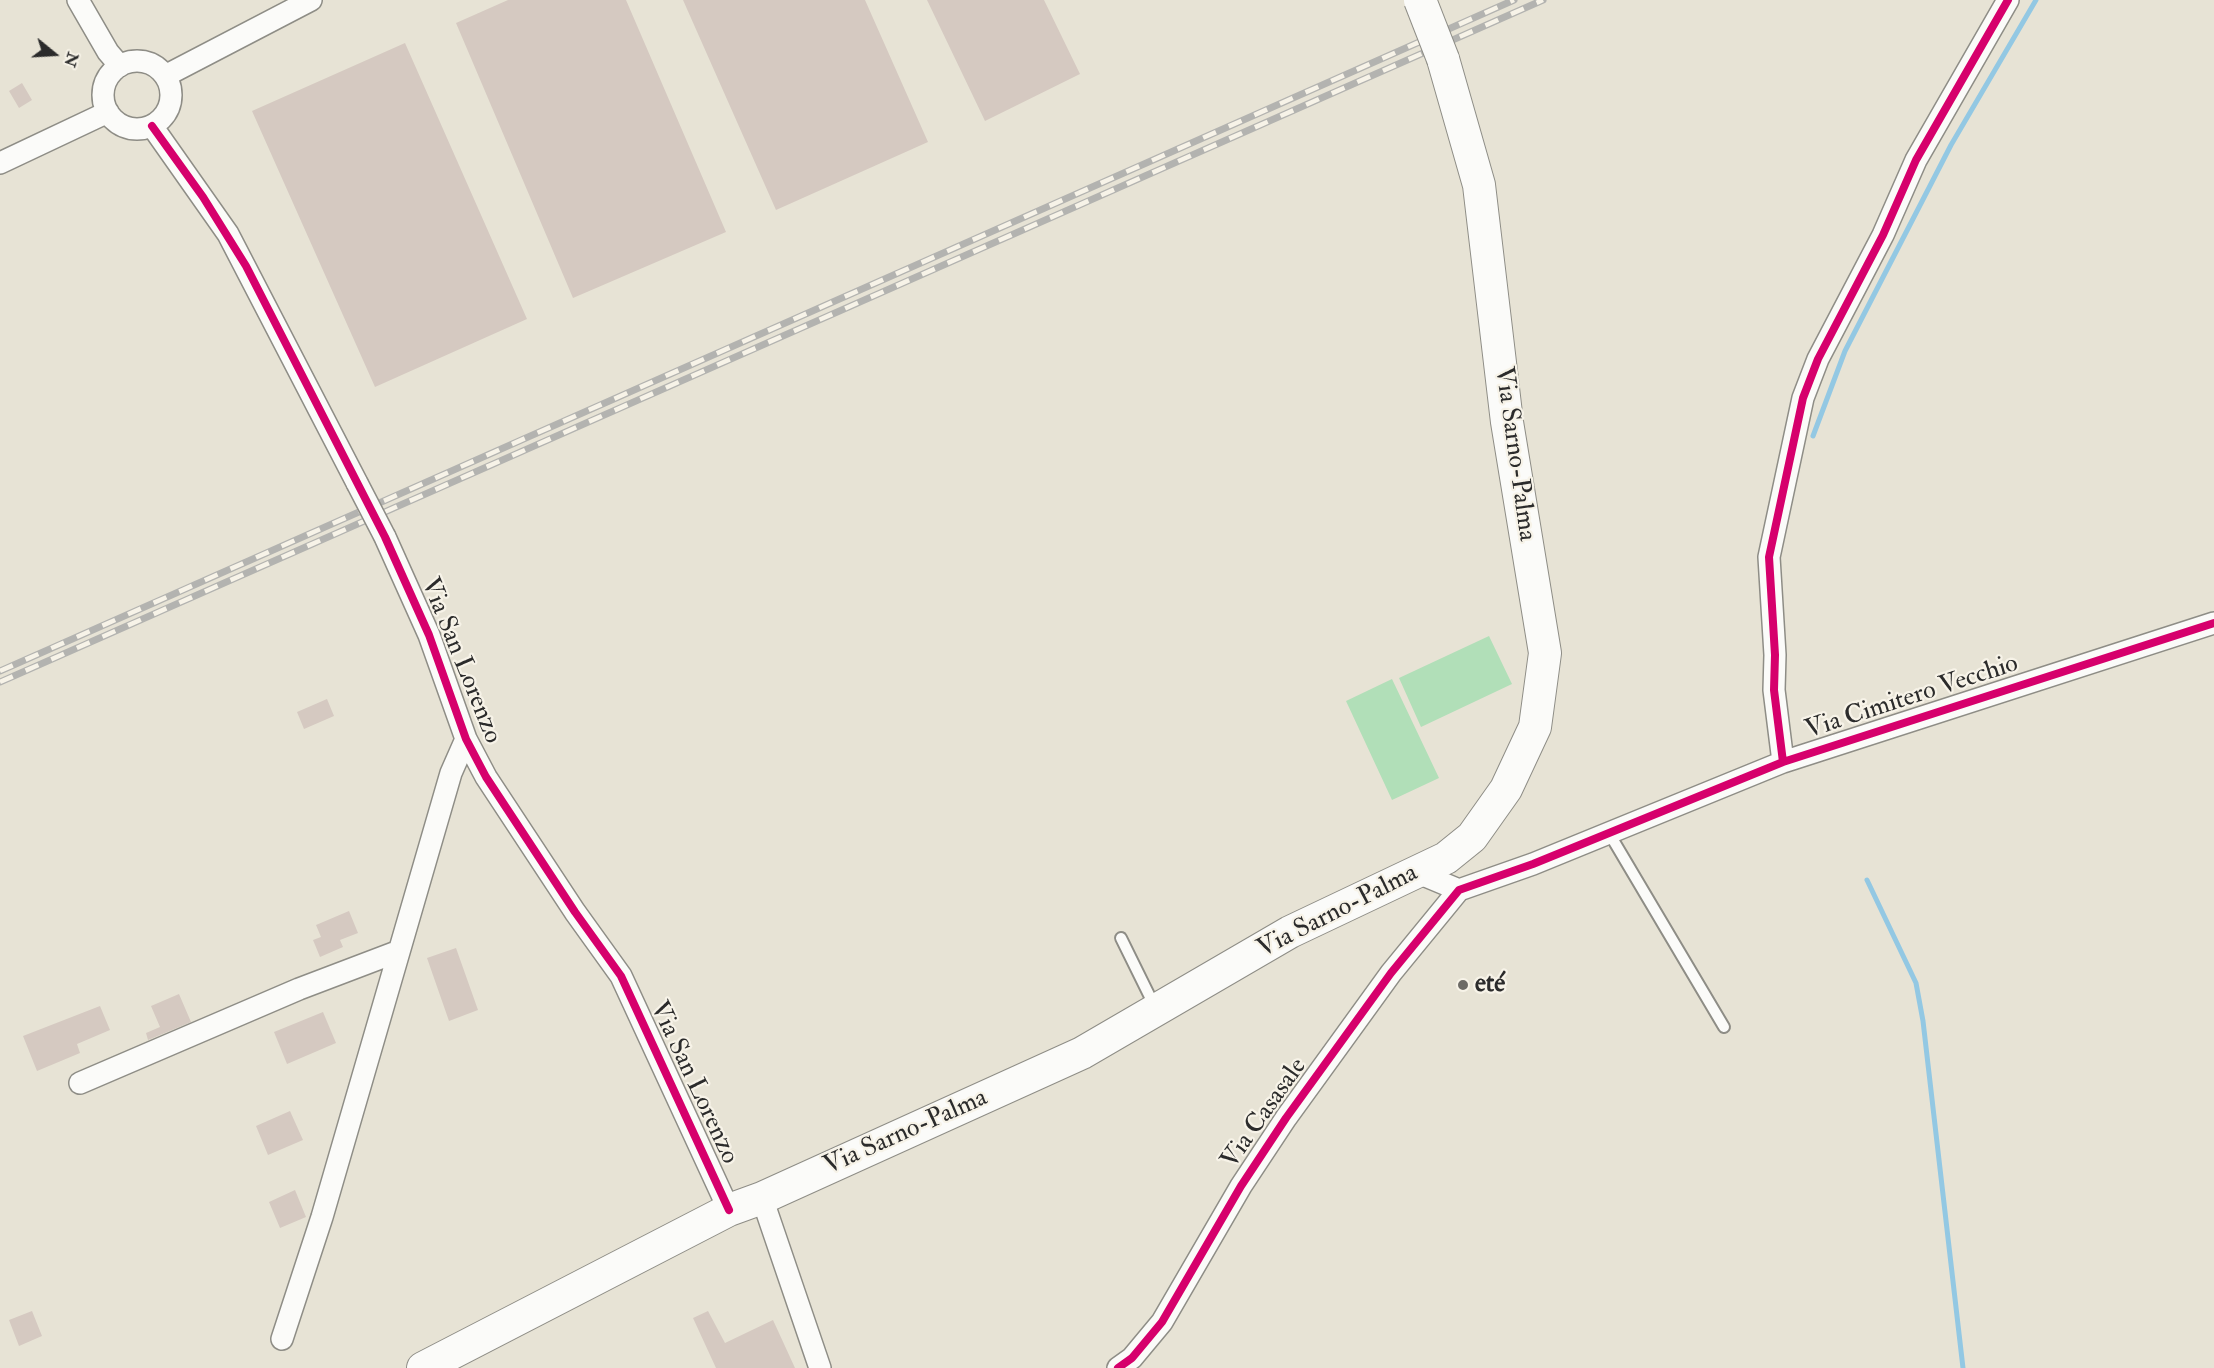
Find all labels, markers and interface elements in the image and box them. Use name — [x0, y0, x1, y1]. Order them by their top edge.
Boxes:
north arrow — [24, 24, 84, 84]
text: N — [59, 50, 83, 69]
street label: Via Sarno-Palma — [1486, 365, 1542, 543]
street label: Via San Lorenzo — [413, 574, 507, 748]
street label: Via Cimitero Vecchio — [1802, 649, 2022, 747]
street label: Via Sarno-Palma — [1253, 858, 1423, 966]
place label: eté — [1475, 969, 1505, 1001]
marker: eté — [1456, 978, 1470, 992]
street label: Via San Lorenzo — [642, 997, 744, 1169]
street label: Via Casasale — [1216, 1053, 1314, 1175]
street label: Via Sarno-Palma — [819, 1083, 993, 1183]

